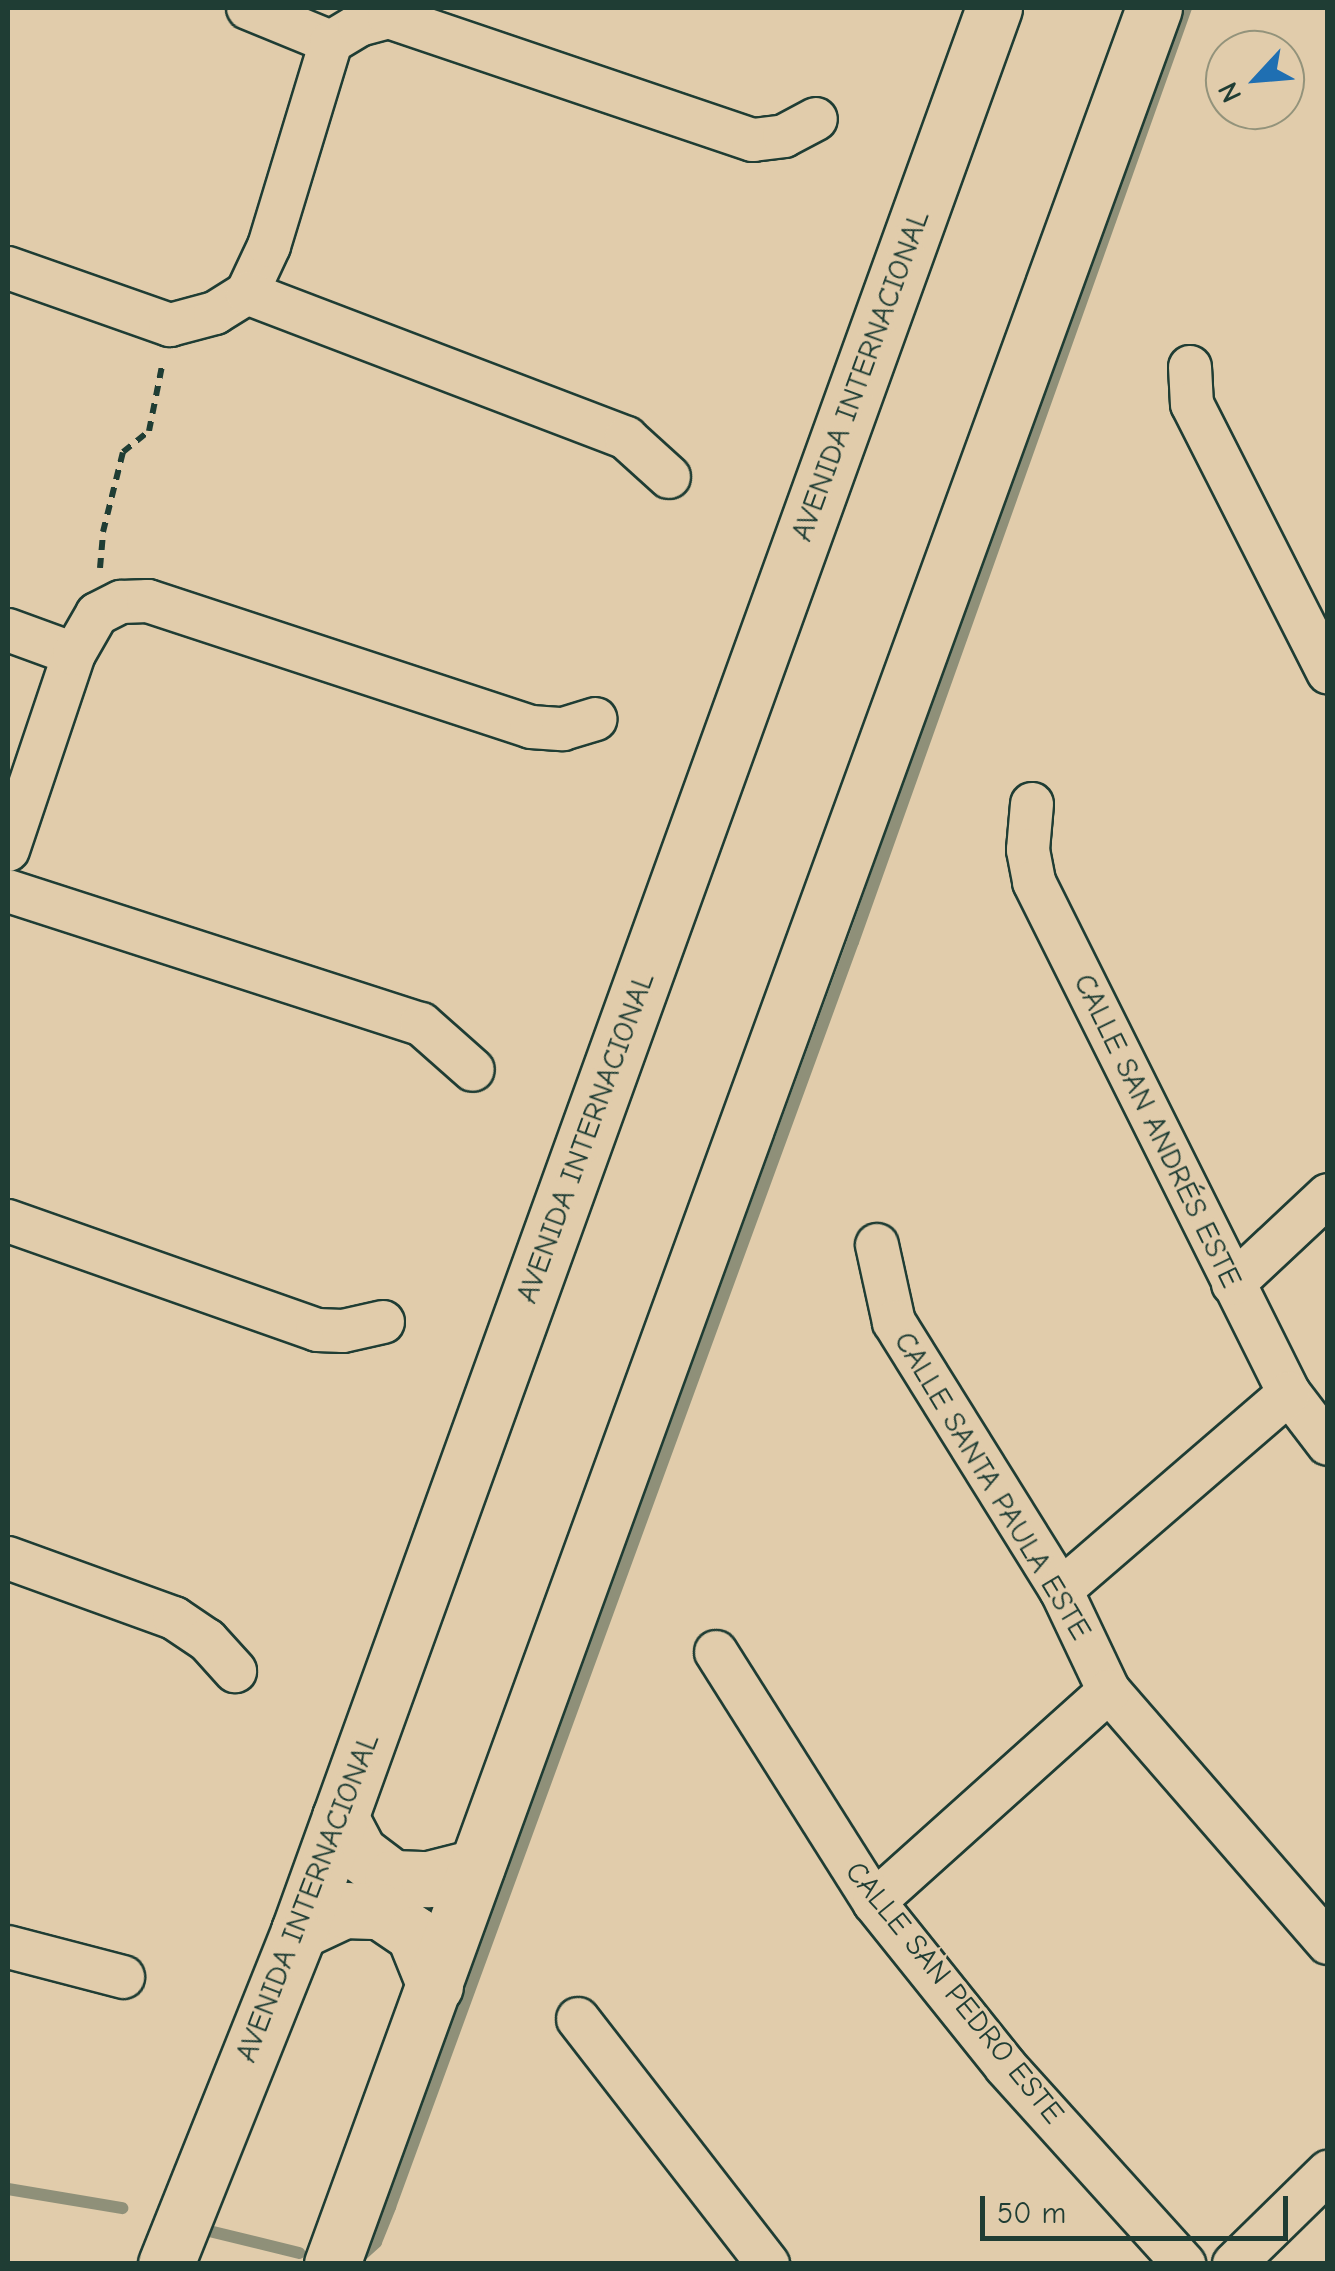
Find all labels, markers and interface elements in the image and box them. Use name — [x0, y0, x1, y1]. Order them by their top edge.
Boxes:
north arrow — [1205, 30, 1305, 130]
text: N — [1211, 77, 1248, 108]
street label: AVENIDA INTERNACIONAL — [784, 206, 938, 546]
street label: AVENIDA INTERNACIONAL — [509, 968, 663, 1308]
street label: CALLE SAN ANDRÉS ESTE — [1065, 968, 1249, 1294]
street label: CALLE SANTA PAULA ESTE — [886, 1326, 1098, 1646]
street label: AVENIDA INTERNACIONAL — [229, 1729, 387, 2067]
street label: CALLE SAN PEDRO ESTE — [837, 1855, 1071, 2131]
scale bar — [985, 2176, 1292, 2238]
text: 50 m — [997, 2196, 1066, 2231]

